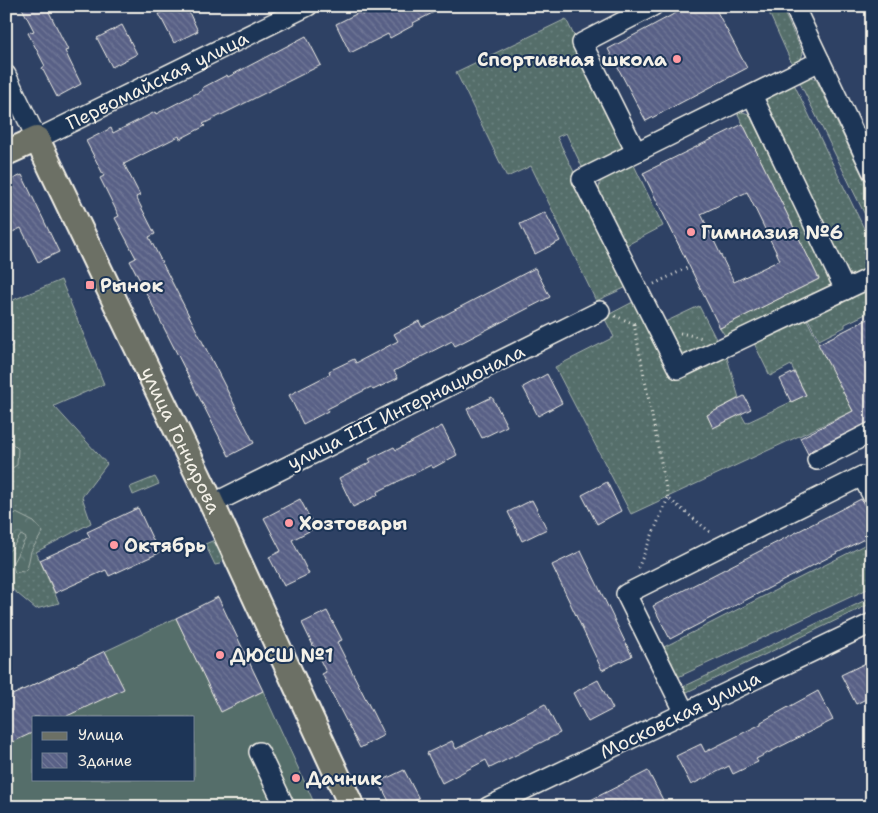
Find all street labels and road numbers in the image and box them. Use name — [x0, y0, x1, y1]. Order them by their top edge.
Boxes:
street label: Первомайская улица — [62, 25, 252, 135]
street label: улица III Интернационала — [283, 338, 529, 475]
street label: улица Гончарова — [136, 363, 227, 518]
street label: Московская улица — [596, 665, 765, 765]

